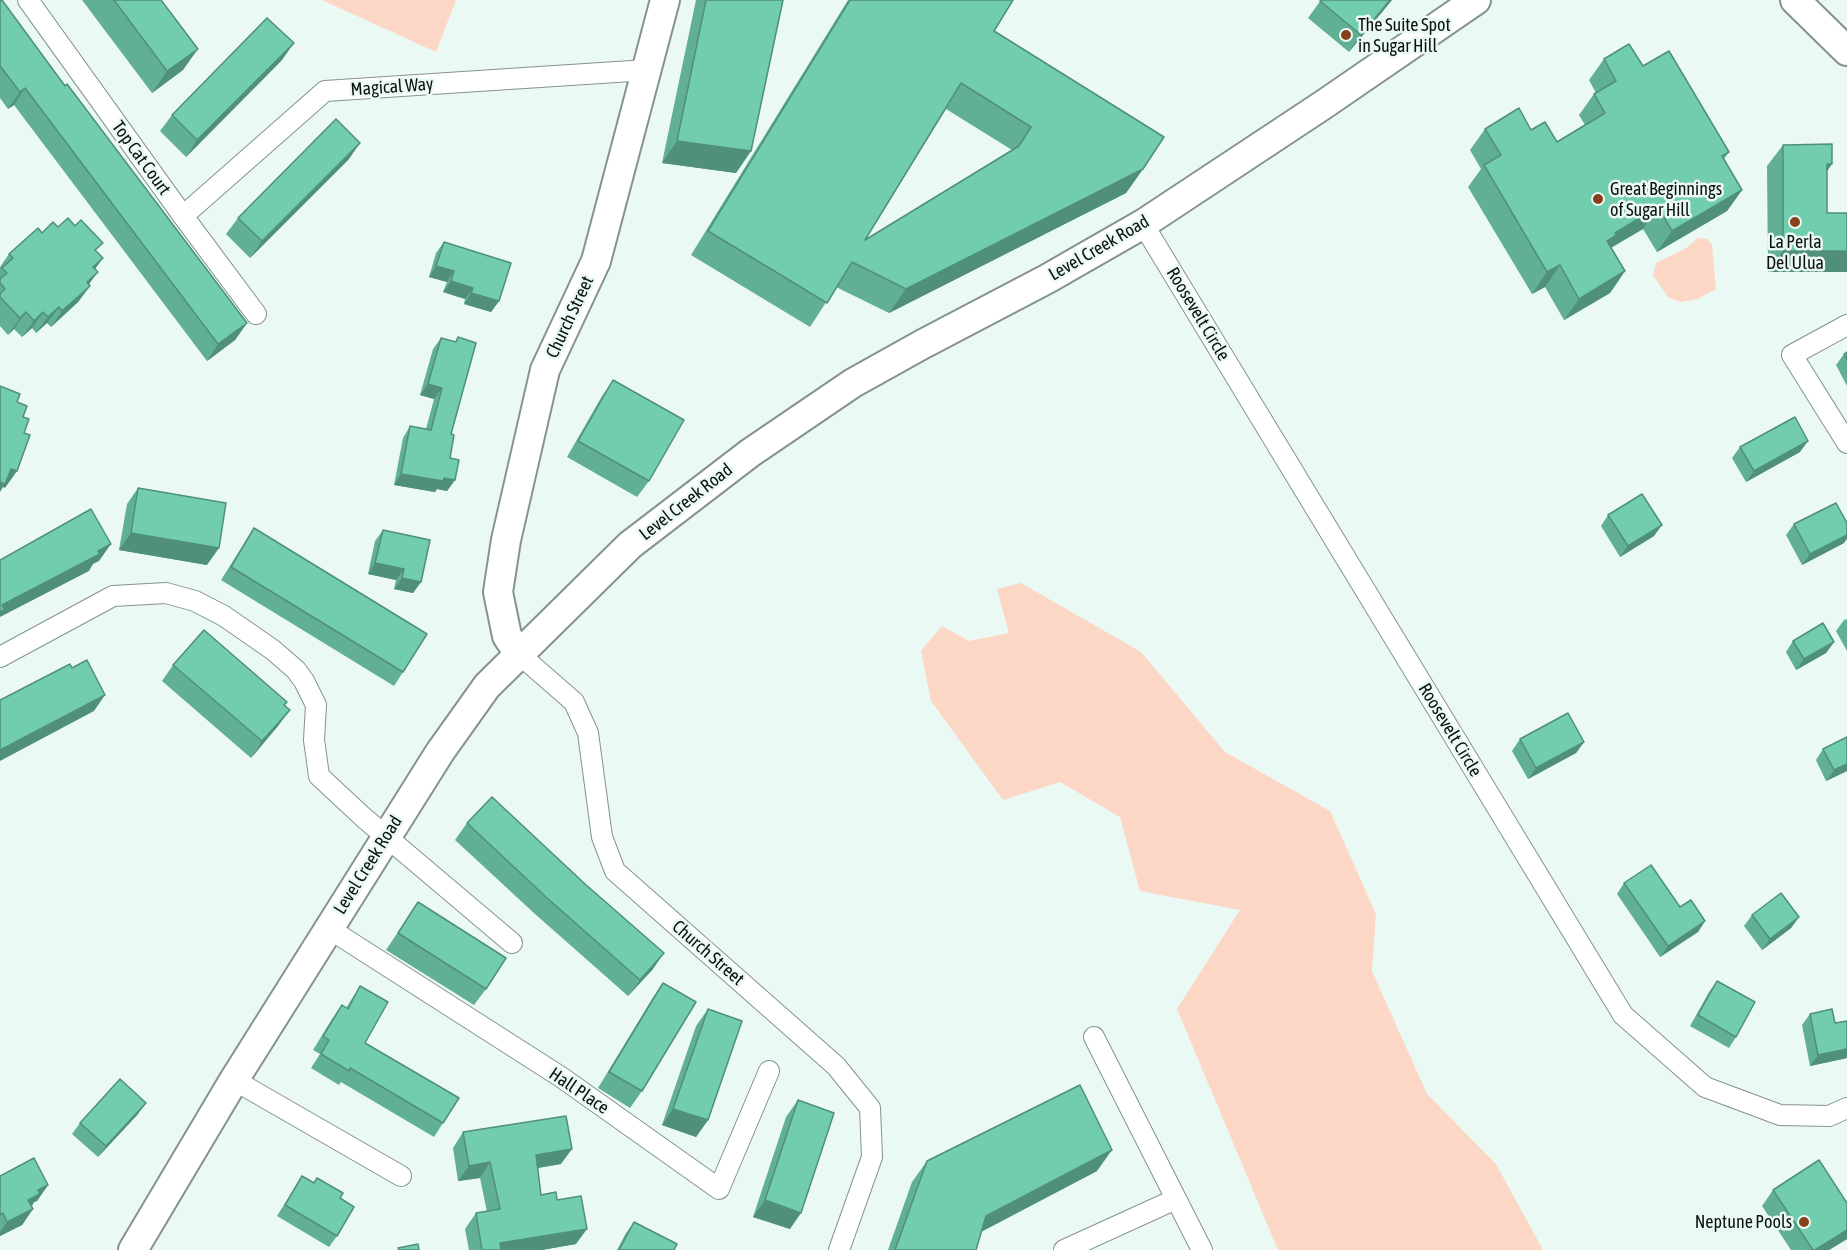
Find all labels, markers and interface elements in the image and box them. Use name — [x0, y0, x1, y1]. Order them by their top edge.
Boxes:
place label: The Suite Spot in Sugar Hill — [1358, 14, 1451, 57]
marker: The Suite Spot in Sugar Hill — [1339, 28, 1353, 42]
street label: Magical Way — [350, 73, 434, 101]
street label: Top Cat Court — [107, 117, 175, 199]
place label: Great Beginnings of Sugar Hill — [1610, 178, 1722, 220]
marker: Great Beginnings of Sugar Hill — [1591, 192, 1605, 206]
street label: Level Creek Road — [1045, 211, 1153, 285]
marker: La Perla Del Ulua — [1788, 215, 1802, 229]
place label: La Perla Del Ulua — [1766, 231, 1824, 274]
street label: Roosevelt Circle — [1162, 263, 1234, 365]
street label: Church Street — [542, 272, 598, 362]
street label: Level Creek Road — [635, 459, 737, 545]
street label: Roosevelt Circle — [1414, 679, 1486, 781]
street label: Level Creek Road — [329, 812, 407, 918]
street label: Church Street — [668, 916, 748, 990]
street label: Hall Place — [545, 1063, 613, 1119]
place label: Neptune Pools — [1695, 1211, 1792, 1233]
marker: Neptune Pools — [1797, 1215, 1811, 1229]

